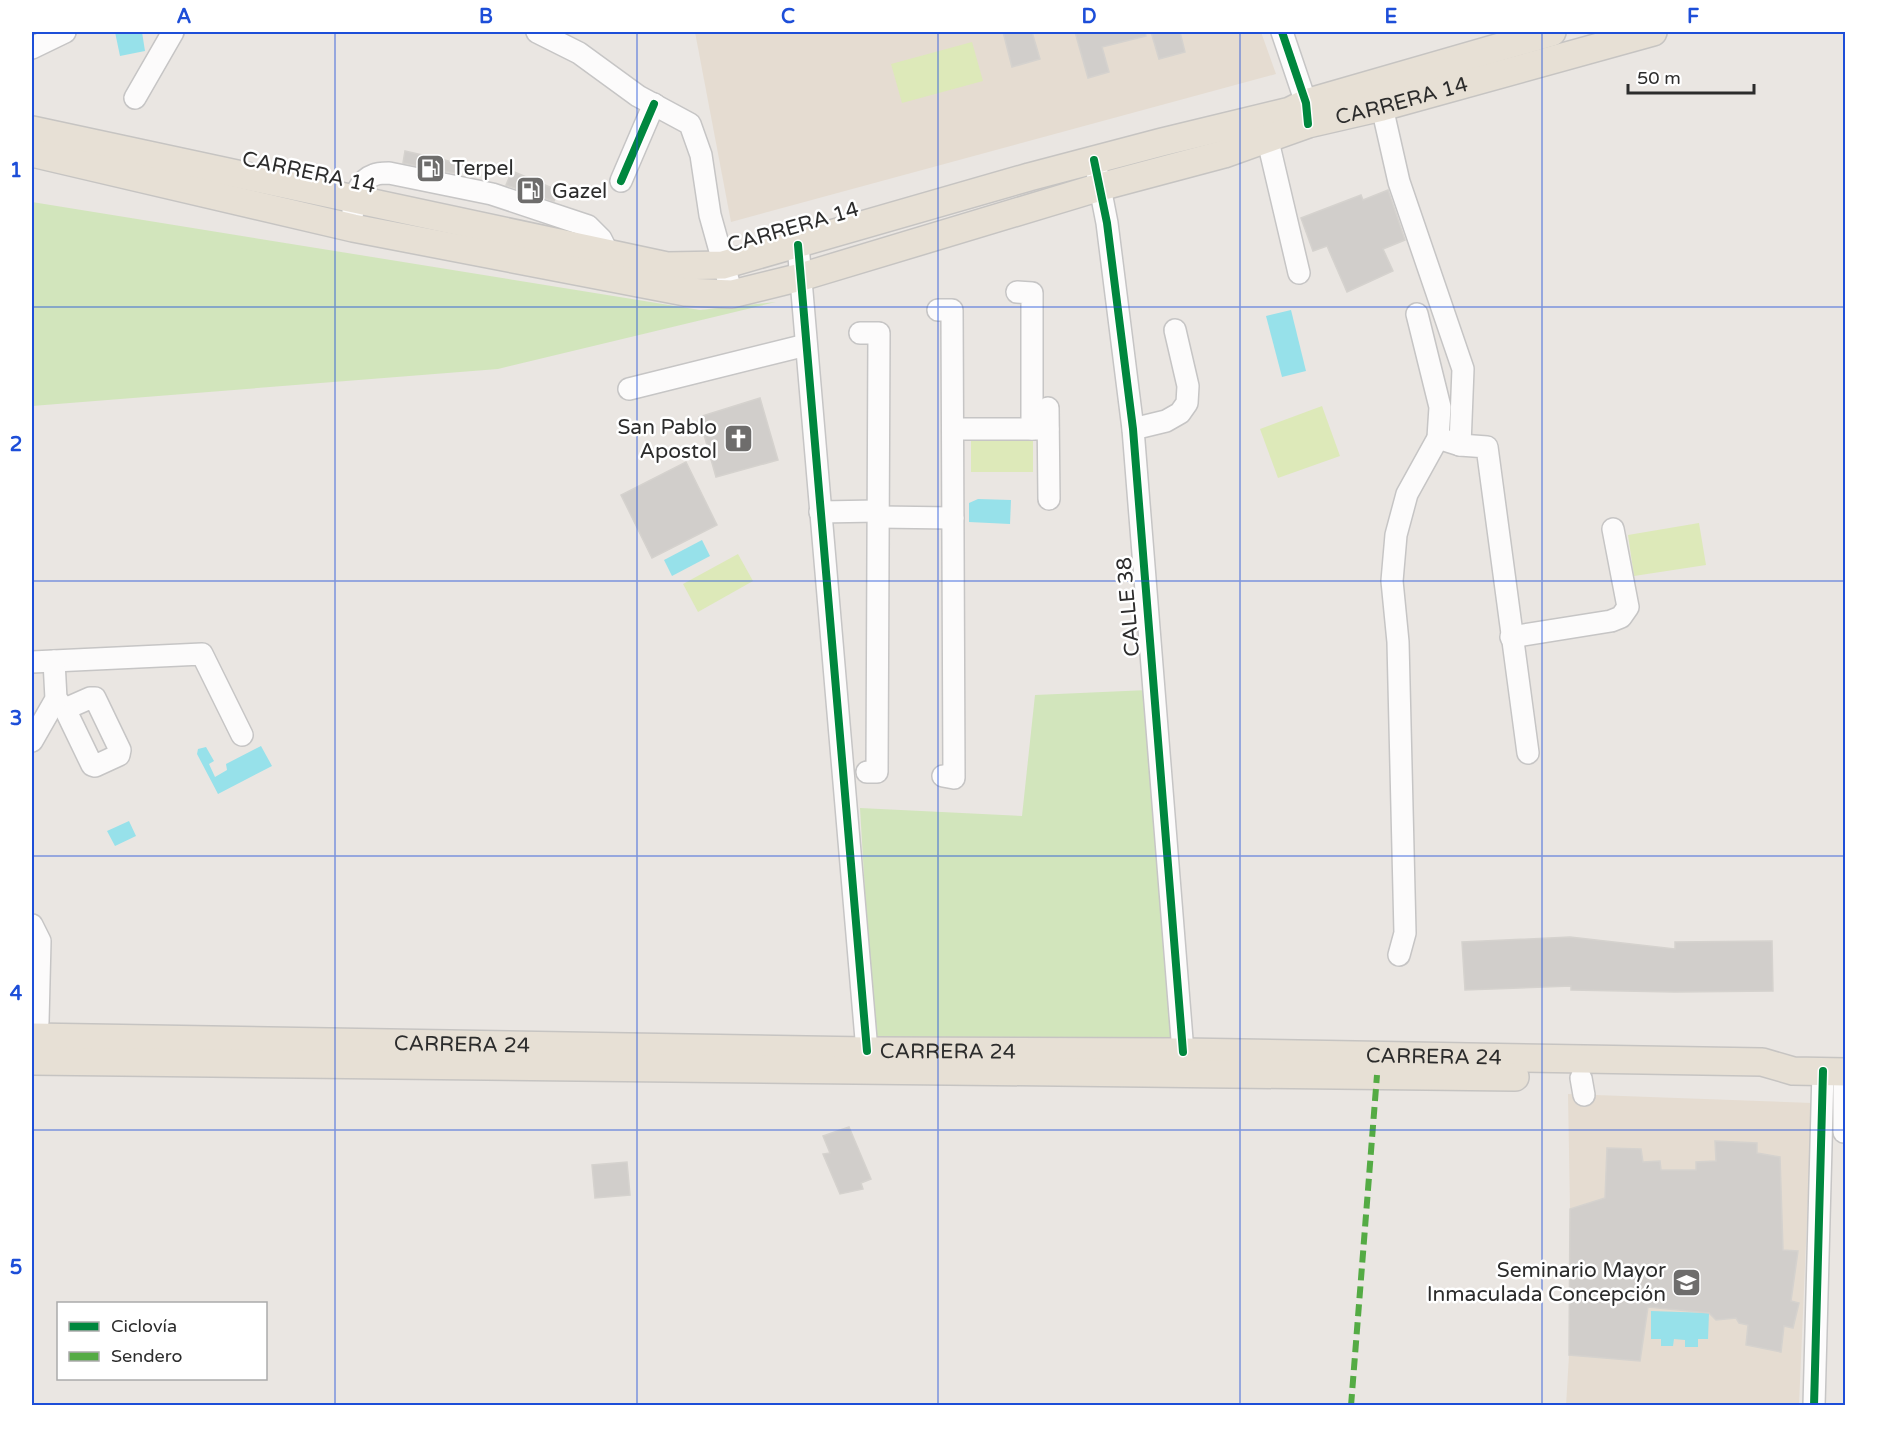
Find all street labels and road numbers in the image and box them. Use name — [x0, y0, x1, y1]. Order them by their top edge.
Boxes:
street label: CARRERA 14 — [1333, 72, 1471, 130]
street label: CARRERA 14 — [240, 146, 378, 199]
street label: CARRERA 14 — [724, 197, 862, 258]
street label: CALLE 38 — [1112, 556, 1145, 658]
street label: CARRERA 24 — [394, 1031, 530, 1058]
street label: CARRERA 24 — [880, 1039, 1016, 1064]
street label: CARRERA 24 — [1366, 1043, 1502, 1071]

